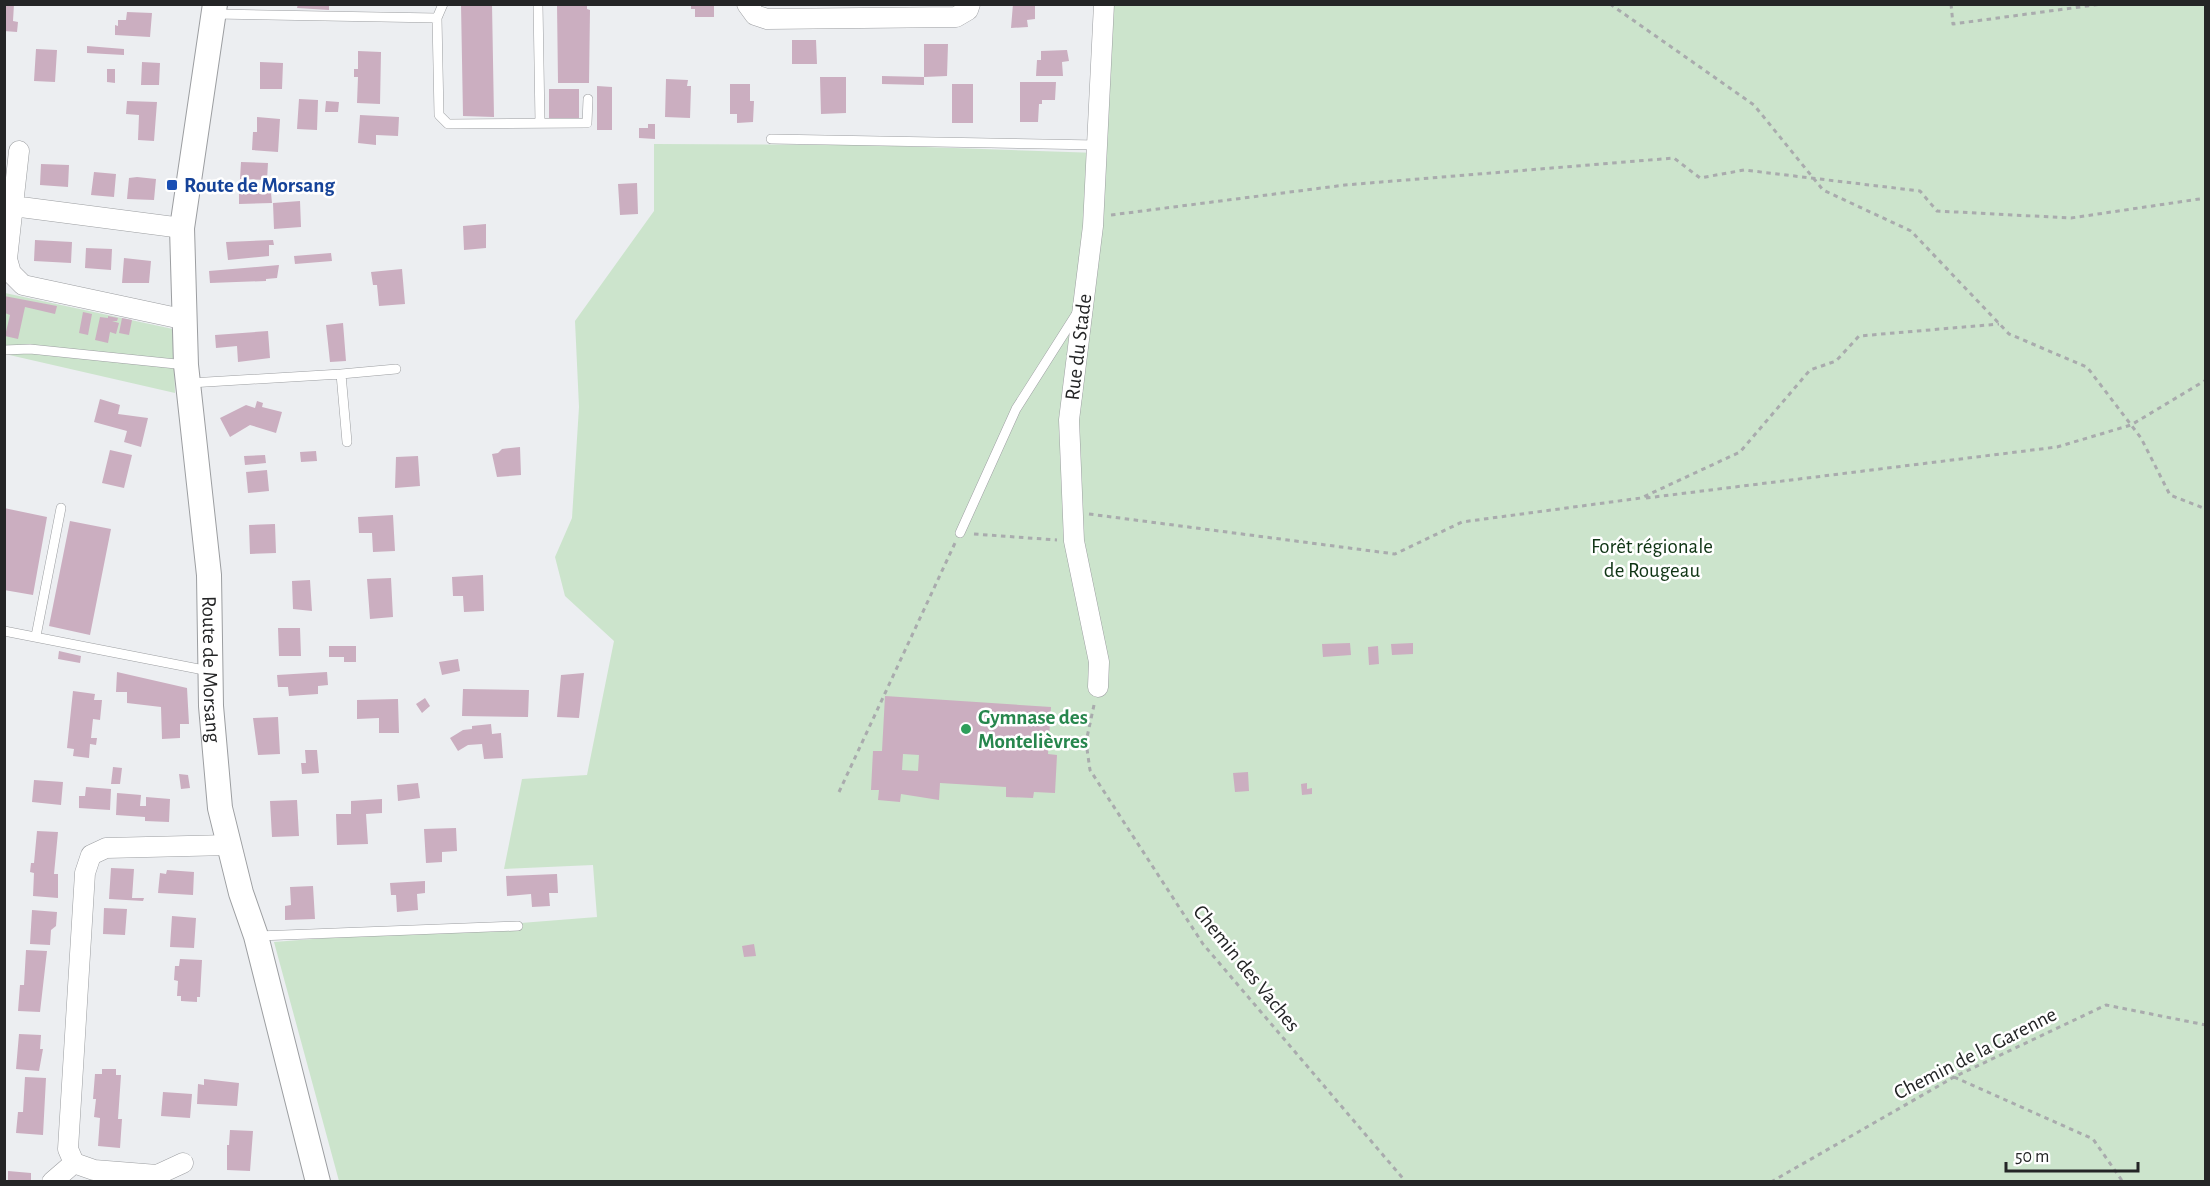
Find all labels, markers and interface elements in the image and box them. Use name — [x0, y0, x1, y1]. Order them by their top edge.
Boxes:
place label: Route de Morsang — [184, 175, 335, 196]
marker: Route de Morsang — [165, 178, 179, 192]
street label: Rue du Stade — [1062, 293, 1095, 401]
park label: Forêt régionale de Rougeau — [1591, 536, 1713, 581]
street label: Route de Morsang — [198, 596, 224, 744]
place label: Gymnase des Montelièvres — [978, 707, 1088, 752]
marker: Gymnase des Montelièvres — [959, 722, 973, 736]
street label: Chemin des Vaches — [1189, 901, 1304, 1036]
street label: Chemin de la Garenne — [1890, 1003, 2060, 1104]
scale bar — [2006, 1135, 2138, 1173]
text: 50 m — [2015, 1148, 2049, 1166]

